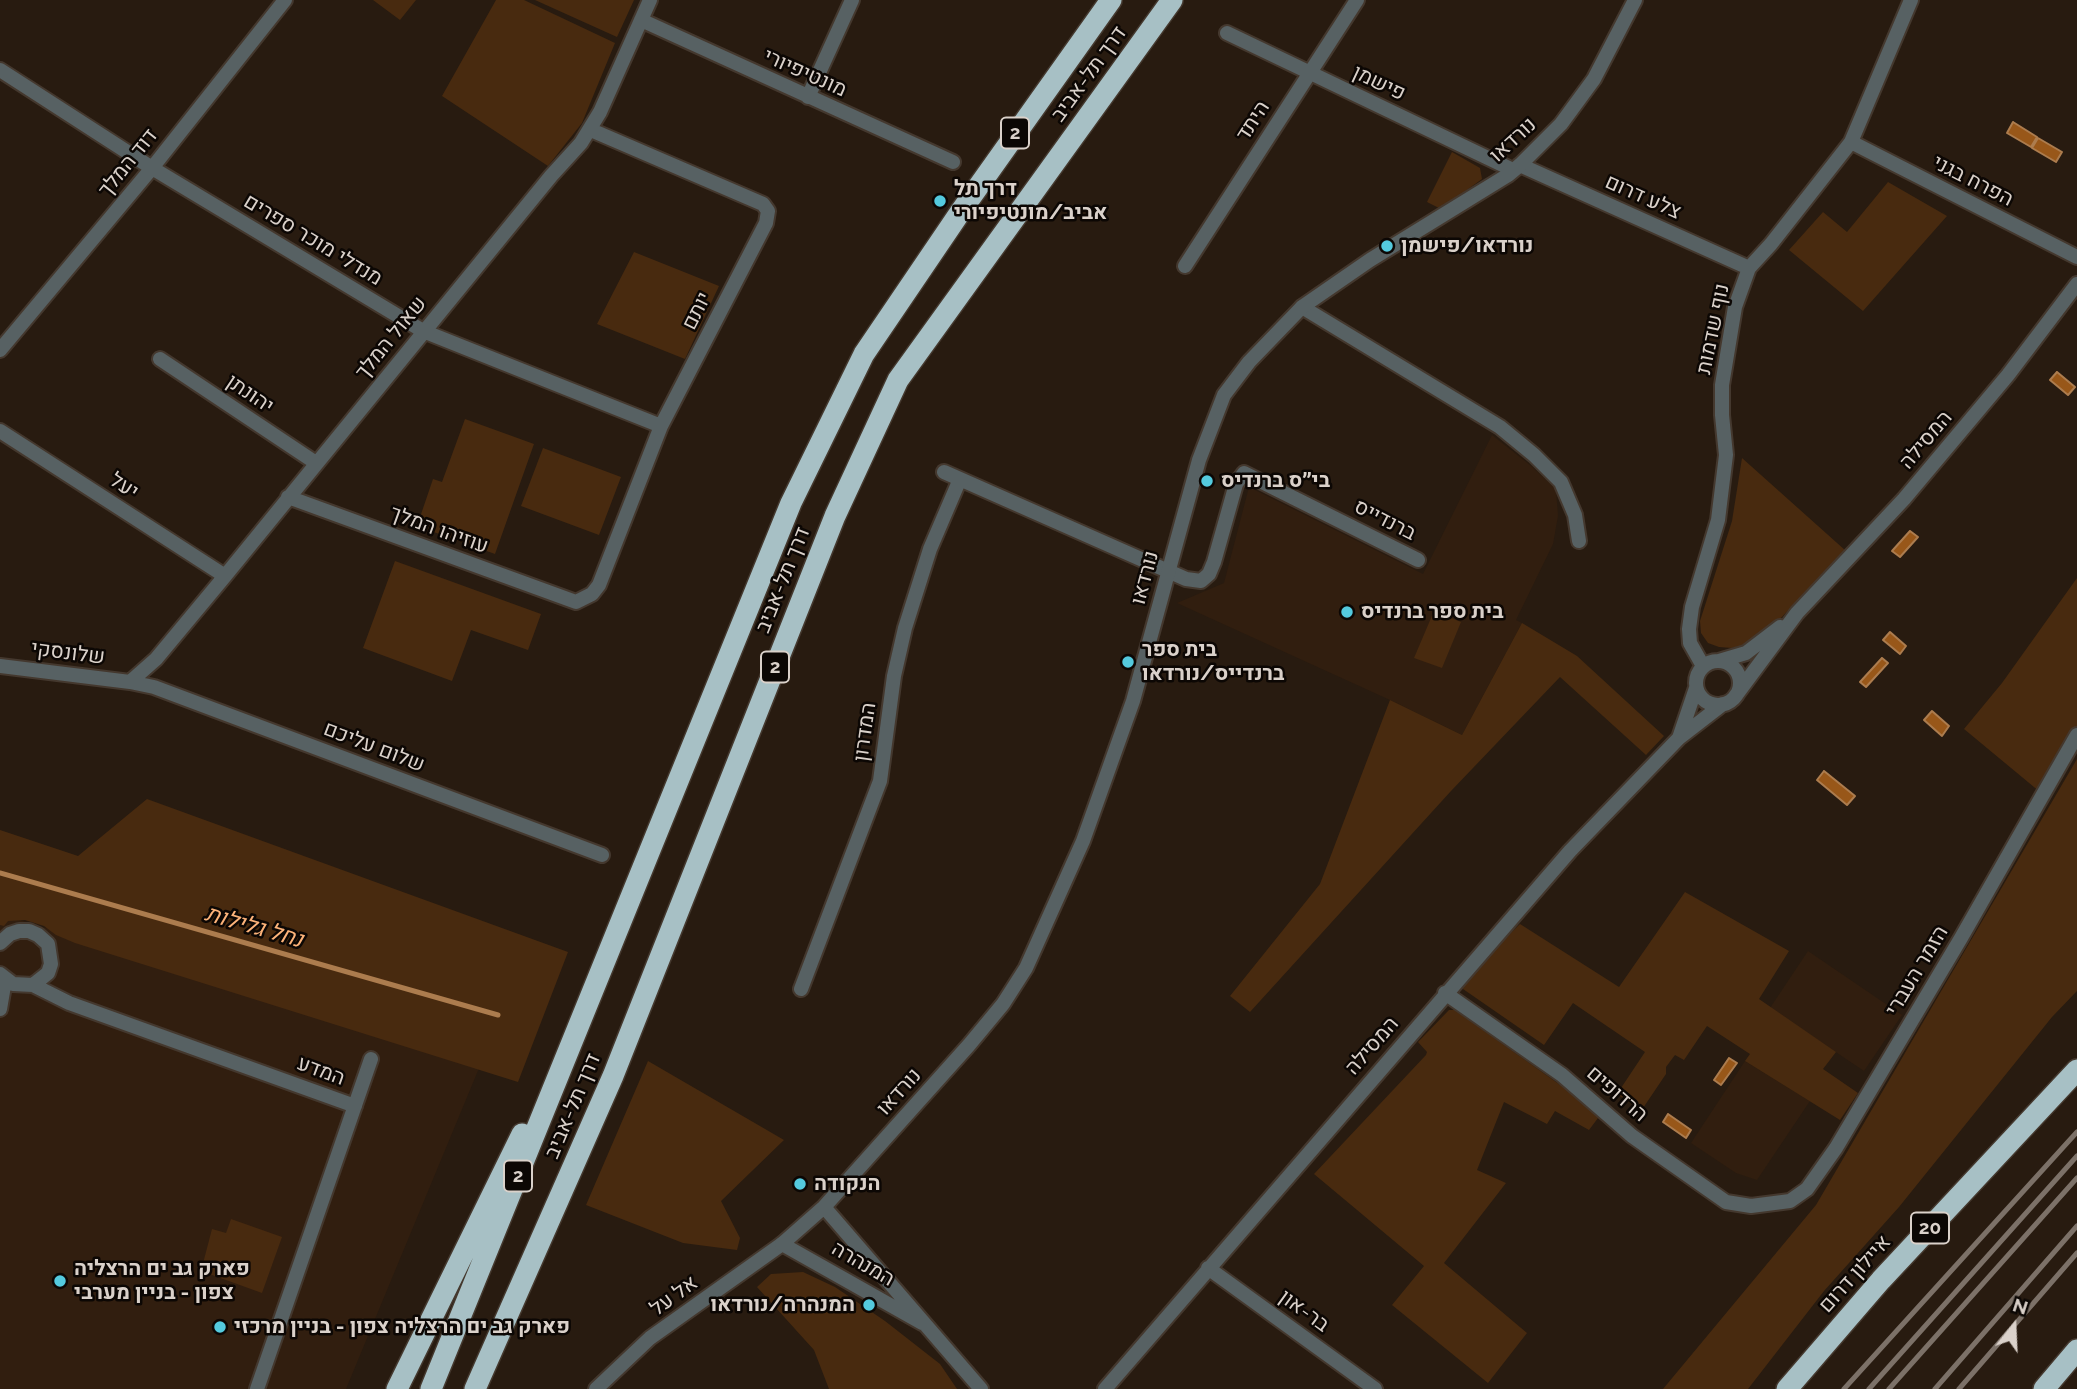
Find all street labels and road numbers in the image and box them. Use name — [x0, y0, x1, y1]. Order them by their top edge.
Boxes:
street label: דרך תל-אביב — [1046, 21, 1132, 127]
street label: מונטיפיורי — [759, 43, 851, 103]
street label: פישמן — [1349, 60, 1409, 106]
street label: היתד — [1231, 96, 1275, 146]
street label: נורדאו — [1484, 112, 1542, 168]
road number: 2 — [1001, 118, 1029, 148]
street label: דוד המלך — [93, 124, 163, 202]
street label: הפרח בגני — [1928, 150, 2018, 212]
street label: צלע דרום — [1601, 169, 1685, 225]
street label: מנדלי מוכר ספרים — [239, 189, 387, 291]
street label: נוף שדמות — [1691, 281, 1735, 377]
street label: יותם — [677, 288, 717, 334]
street label: שאול המלך — [350, 291, 432, 385]
street label: יהונתן — [222, 369, 278, 419]
street label: המסילה — [1894, 406, 1958, 474]
street label: יעל — [105, 467, 143, 505]
street label: ברנדייס — [1350, 494, 1420, 546]
street label: עוזיהו המלך — [386, 501, 492, 559]
street label: דרך תל-אביב — [750, 523, 816, 637]
street label: נורדאו — [1126, 548, 1164, 608]
street label: שלונסקי — [30, 636, 106, 670]
road number: 2 — [761, 652, 789, 682]
street label: המדרון — [848, 701, 882, 763]
street label: שלום עליכם — [320, 716, 428, 778]
street label: הזמר העברי — [1880, 921, 1954, 1021]
street label: המסילה — [1340, 1012, 1404, 1080]
street label: דרך תל-אביב — [540, 1050, 606, 1162]
street label: המדע — [294, 1051, 348, 1091]
street label: הרדופים — [1581, 1061, 1653, 1127]
street label: נורדאו — [871, 1063, 927, 1121]
road number: 2 — [504, 1160, 532, 1192]
road number: 20 — [1911, 1212, 1949, 1244]
street label: איילון דרום — [1814, 1230, 1896, 1318]
street label: המנהרה — [827, 1236, 899, 1292]
street label: אל על — [645, 1270, 703, 1322]
street label: בר-און — [1274, 1284, 1334, 1338]

